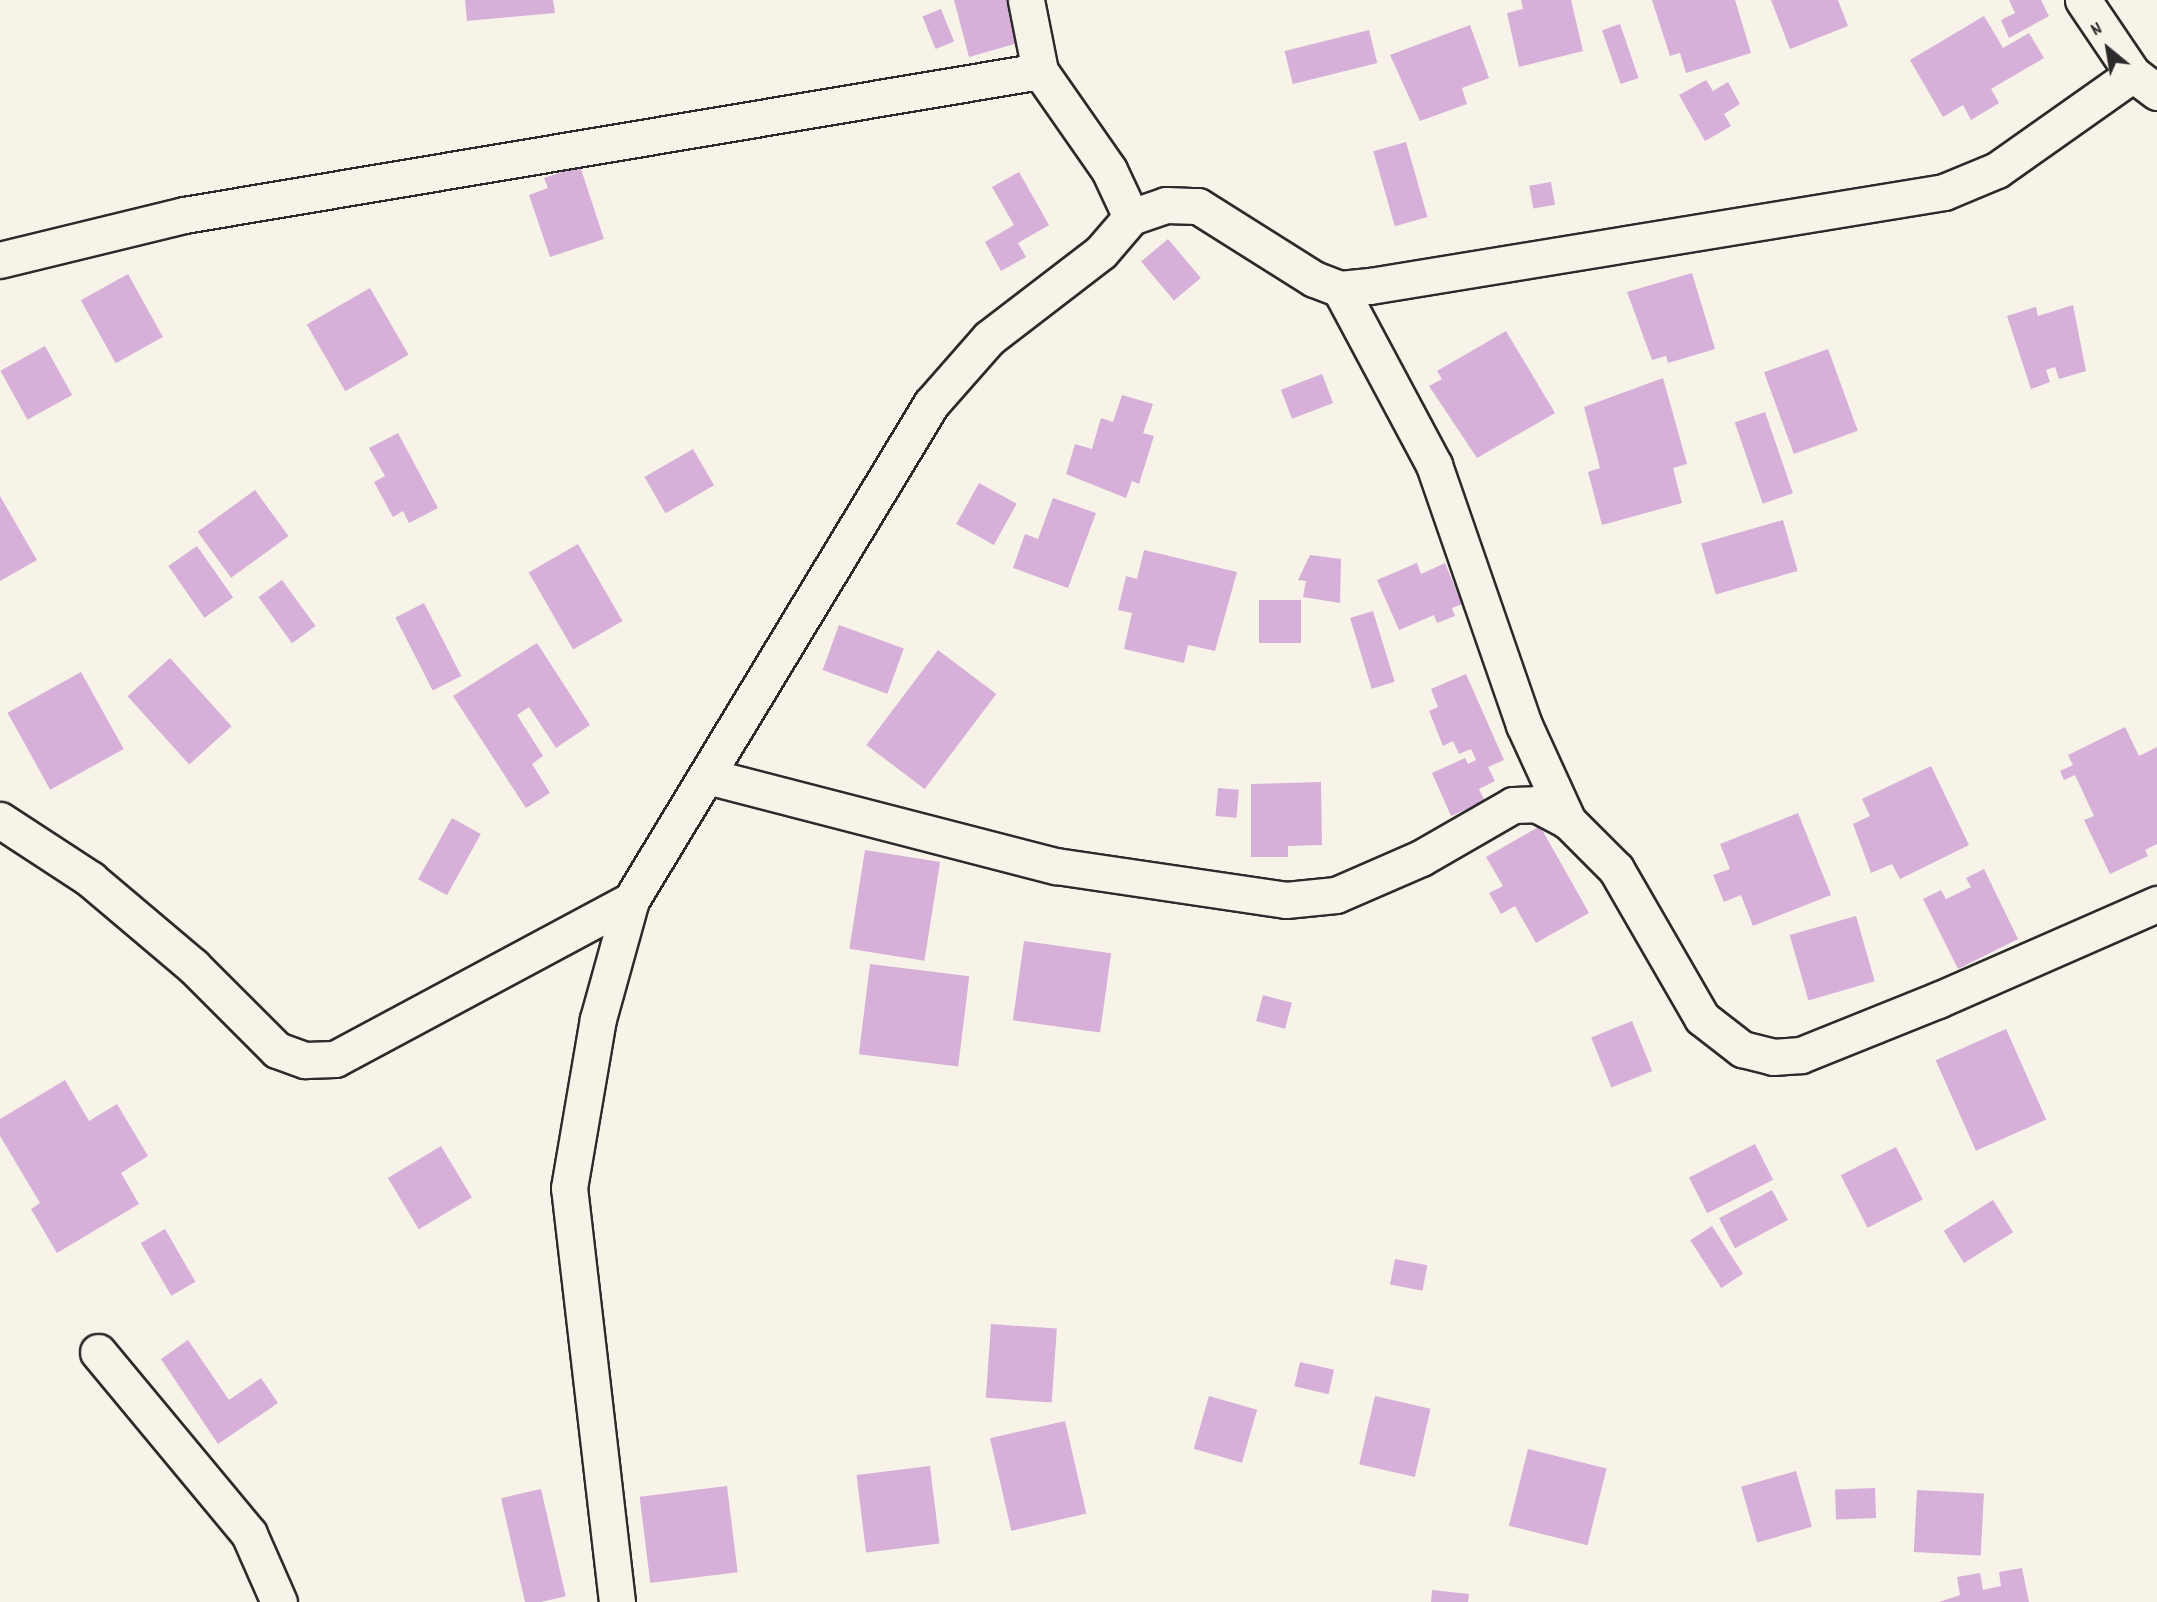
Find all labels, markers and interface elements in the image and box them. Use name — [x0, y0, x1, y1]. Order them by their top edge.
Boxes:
north arrow — [2073, 14, 2143, 84]
text: N — [2086, 16, 2108, 44]

